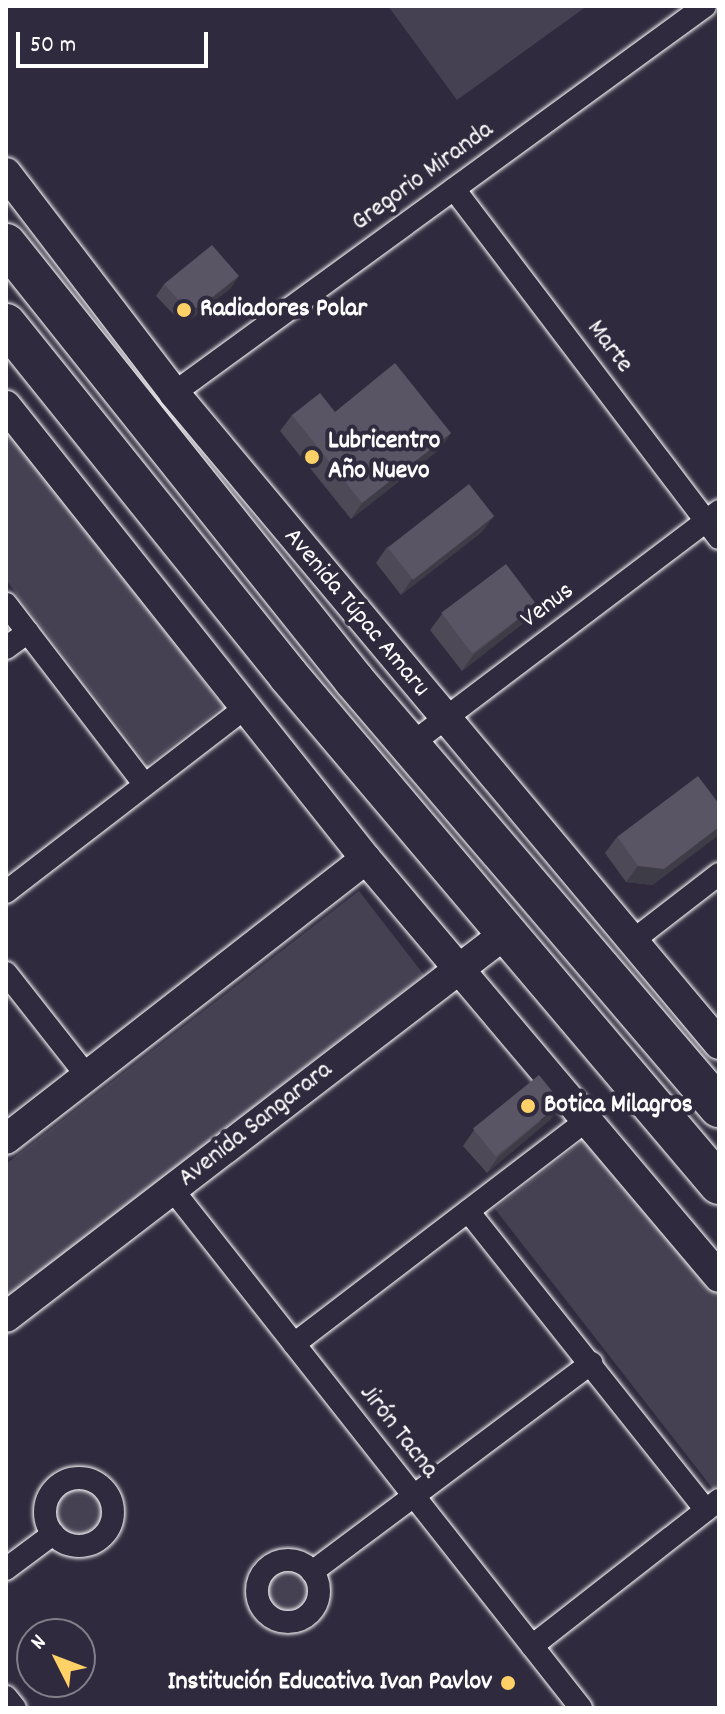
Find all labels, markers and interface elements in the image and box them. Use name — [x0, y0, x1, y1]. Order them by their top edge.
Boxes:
scale bar — [20, 16, 212, 66]
text: 50 m — [30, 29, 76, 63]
street label: Gregorio Miranda — [346, 115, 500, 239]
place label: Radiadores Polar — [200, 294, 367, 326]
marker: Radiadores Polar — [175, 301, 193, 319]
street label: Marte — [579, 314, 639, 380]
place label: Lubricentro Año Nuevo — [328, 426, 440, 488]
marker: Lubricentro Año Nuevo — [303, 448, 321, 466]
street label: Avenida Túpac Amaru — [276, 522, 436, 704]
street label: Venus — [515, 576, 581, 636]
street label: Avenida Sangarara — [173, 1055, 339, 1195]
place label: Botica Milagros — [544, 1090, 693, 1122]
marker: Botica Milagros — [519, 1097, 537, 1115]
street label: Jirón Tacna — [352, 1379, 444, 1485]
north arrow — [16, 1618, 96, 1698]
text: N — [24, 1629, 54, 1657]
place label: Institución Educativa Ivan Pavlov — [167, 1667, 492, 1699]
marker: Institución Educativa Ivan Pavlov — [499, 1674, 517, 1692]

